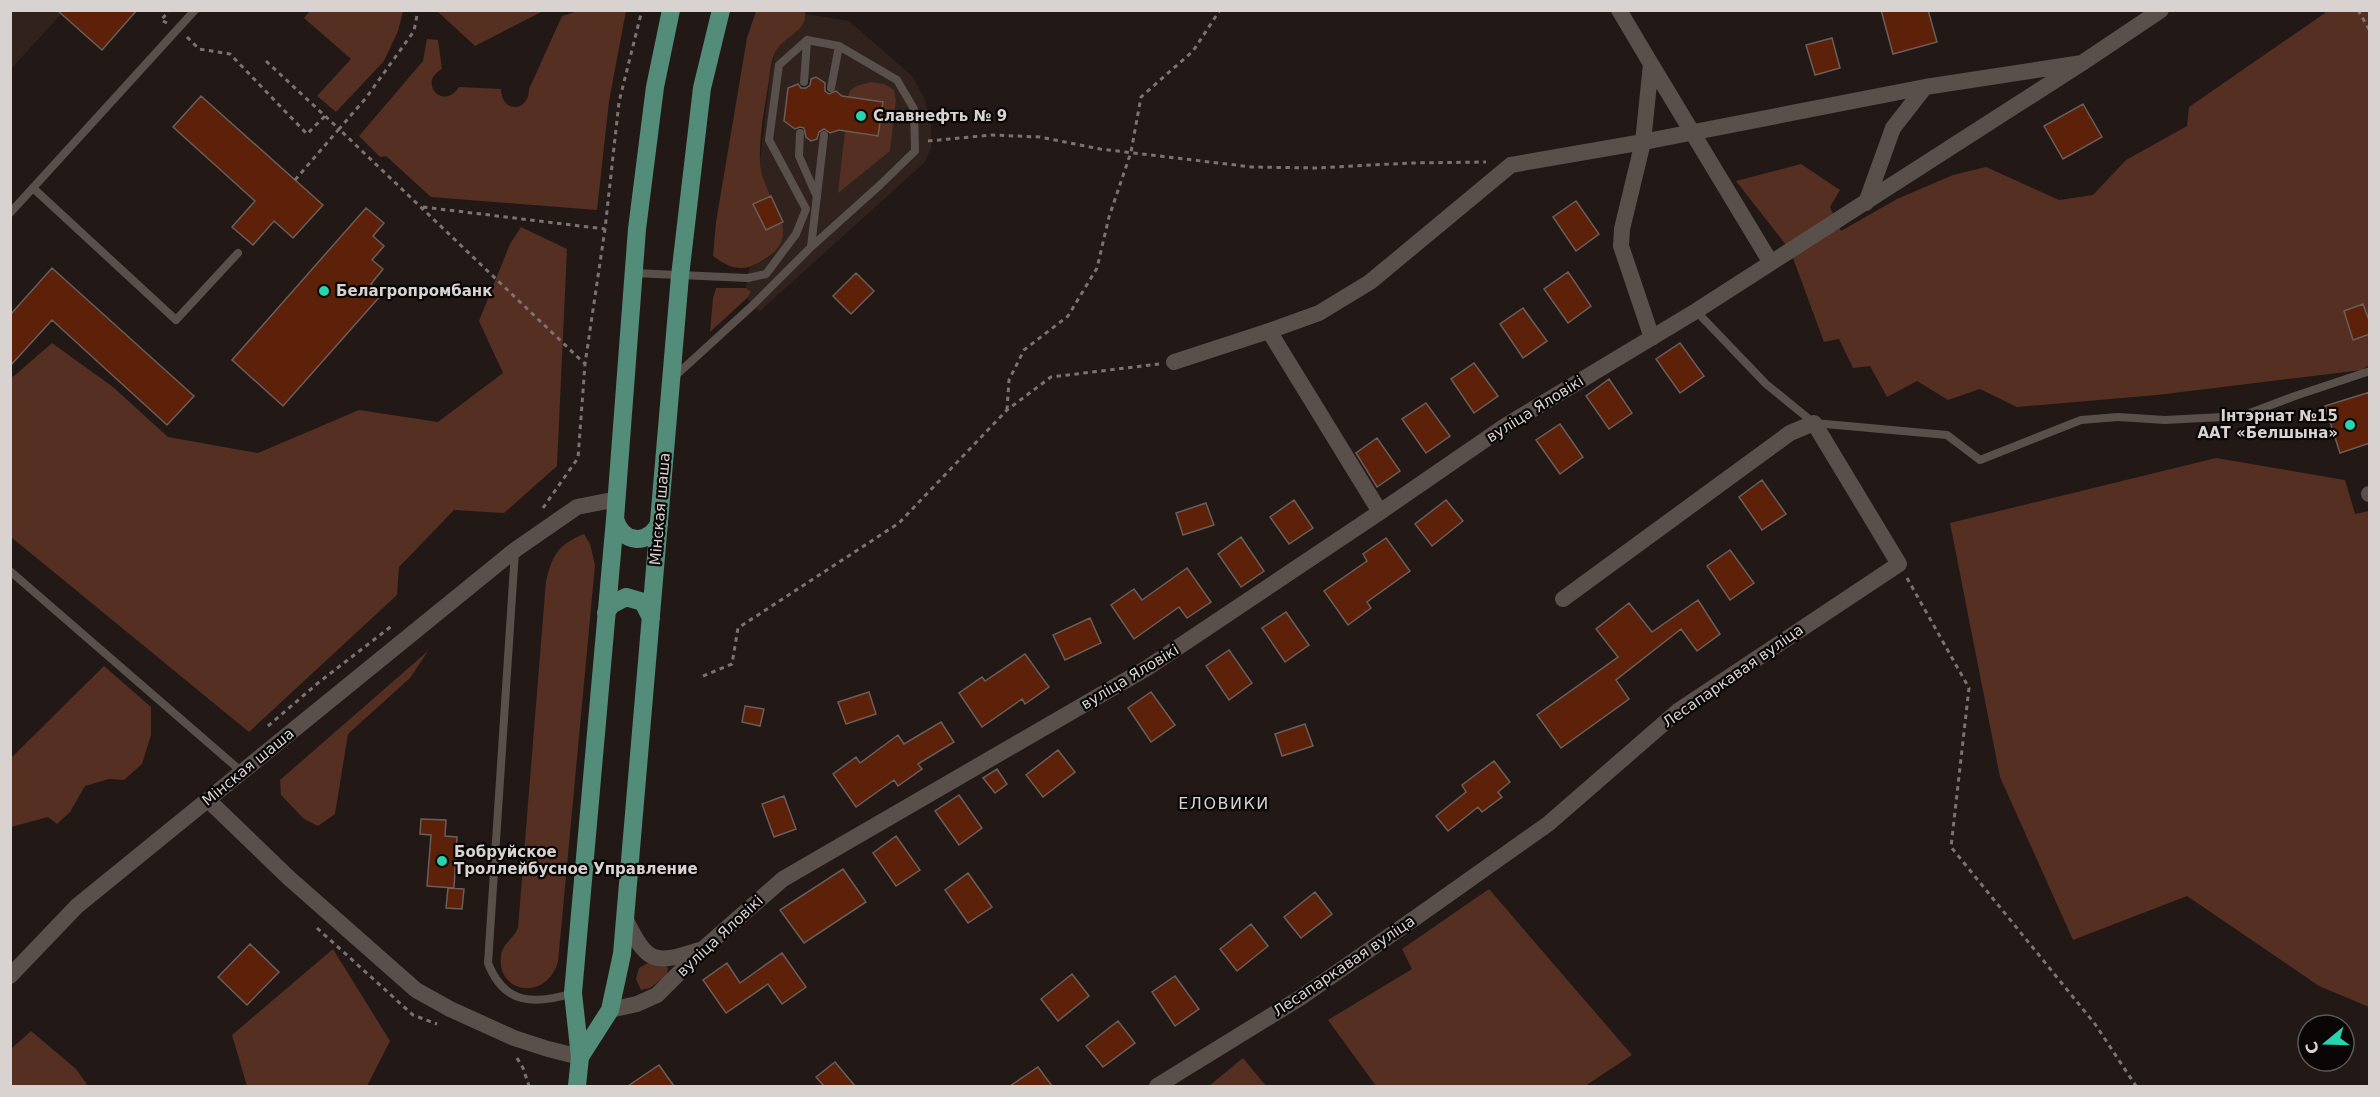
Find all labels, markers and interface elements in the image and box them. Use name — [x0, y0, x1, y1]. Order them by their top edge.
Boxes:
place label: Славнефть № 9 — [873, 107, 1007, 125]
marker: Славнефть № 9 — [854, 109, 868, 123]
place label: Белагропромбанк — [336, 282, 492, 300]
marker: Белагропромбанк — [317, 284, 331, 298]
street label: вуліца Яловікі — [1483, 372, 1587, 446]
place label: Інтэрнат №15 ААТ «Белшына» — [2197, 407, 2338, 442]
marker: Інтэрнат №15 ААТ «Белшына» — [2343, 418, 2357, 432]
street label: Мінская шаша — [646, 452, 674, 566]
street label: Лесапаркавая вуліца — [1659, 621, 1807, 731]
street label: вуліца Яловікі — [1078, 641, 1182, 713]
street label: Мінская шаша — [198, 724, 298, 810]
district label: ЕЛОВИКИ — [1178, 794, 1270, 813]
place label: Бобруйское Троллейбусное Управление — [454, 843, 698, 878]
marker: Бобруйское Троллейбусное Управление — [435, 854, 449, 868]
street label: вуліца Яловікі — [673, 892, 767, 980]
street label: Лесапаркавая вуліца — [1270, 912, 1418, 1020]
north arrow — [2296, 1013, 2356, 1073]
text: С — [2301, 1039, 2323, 1056]

